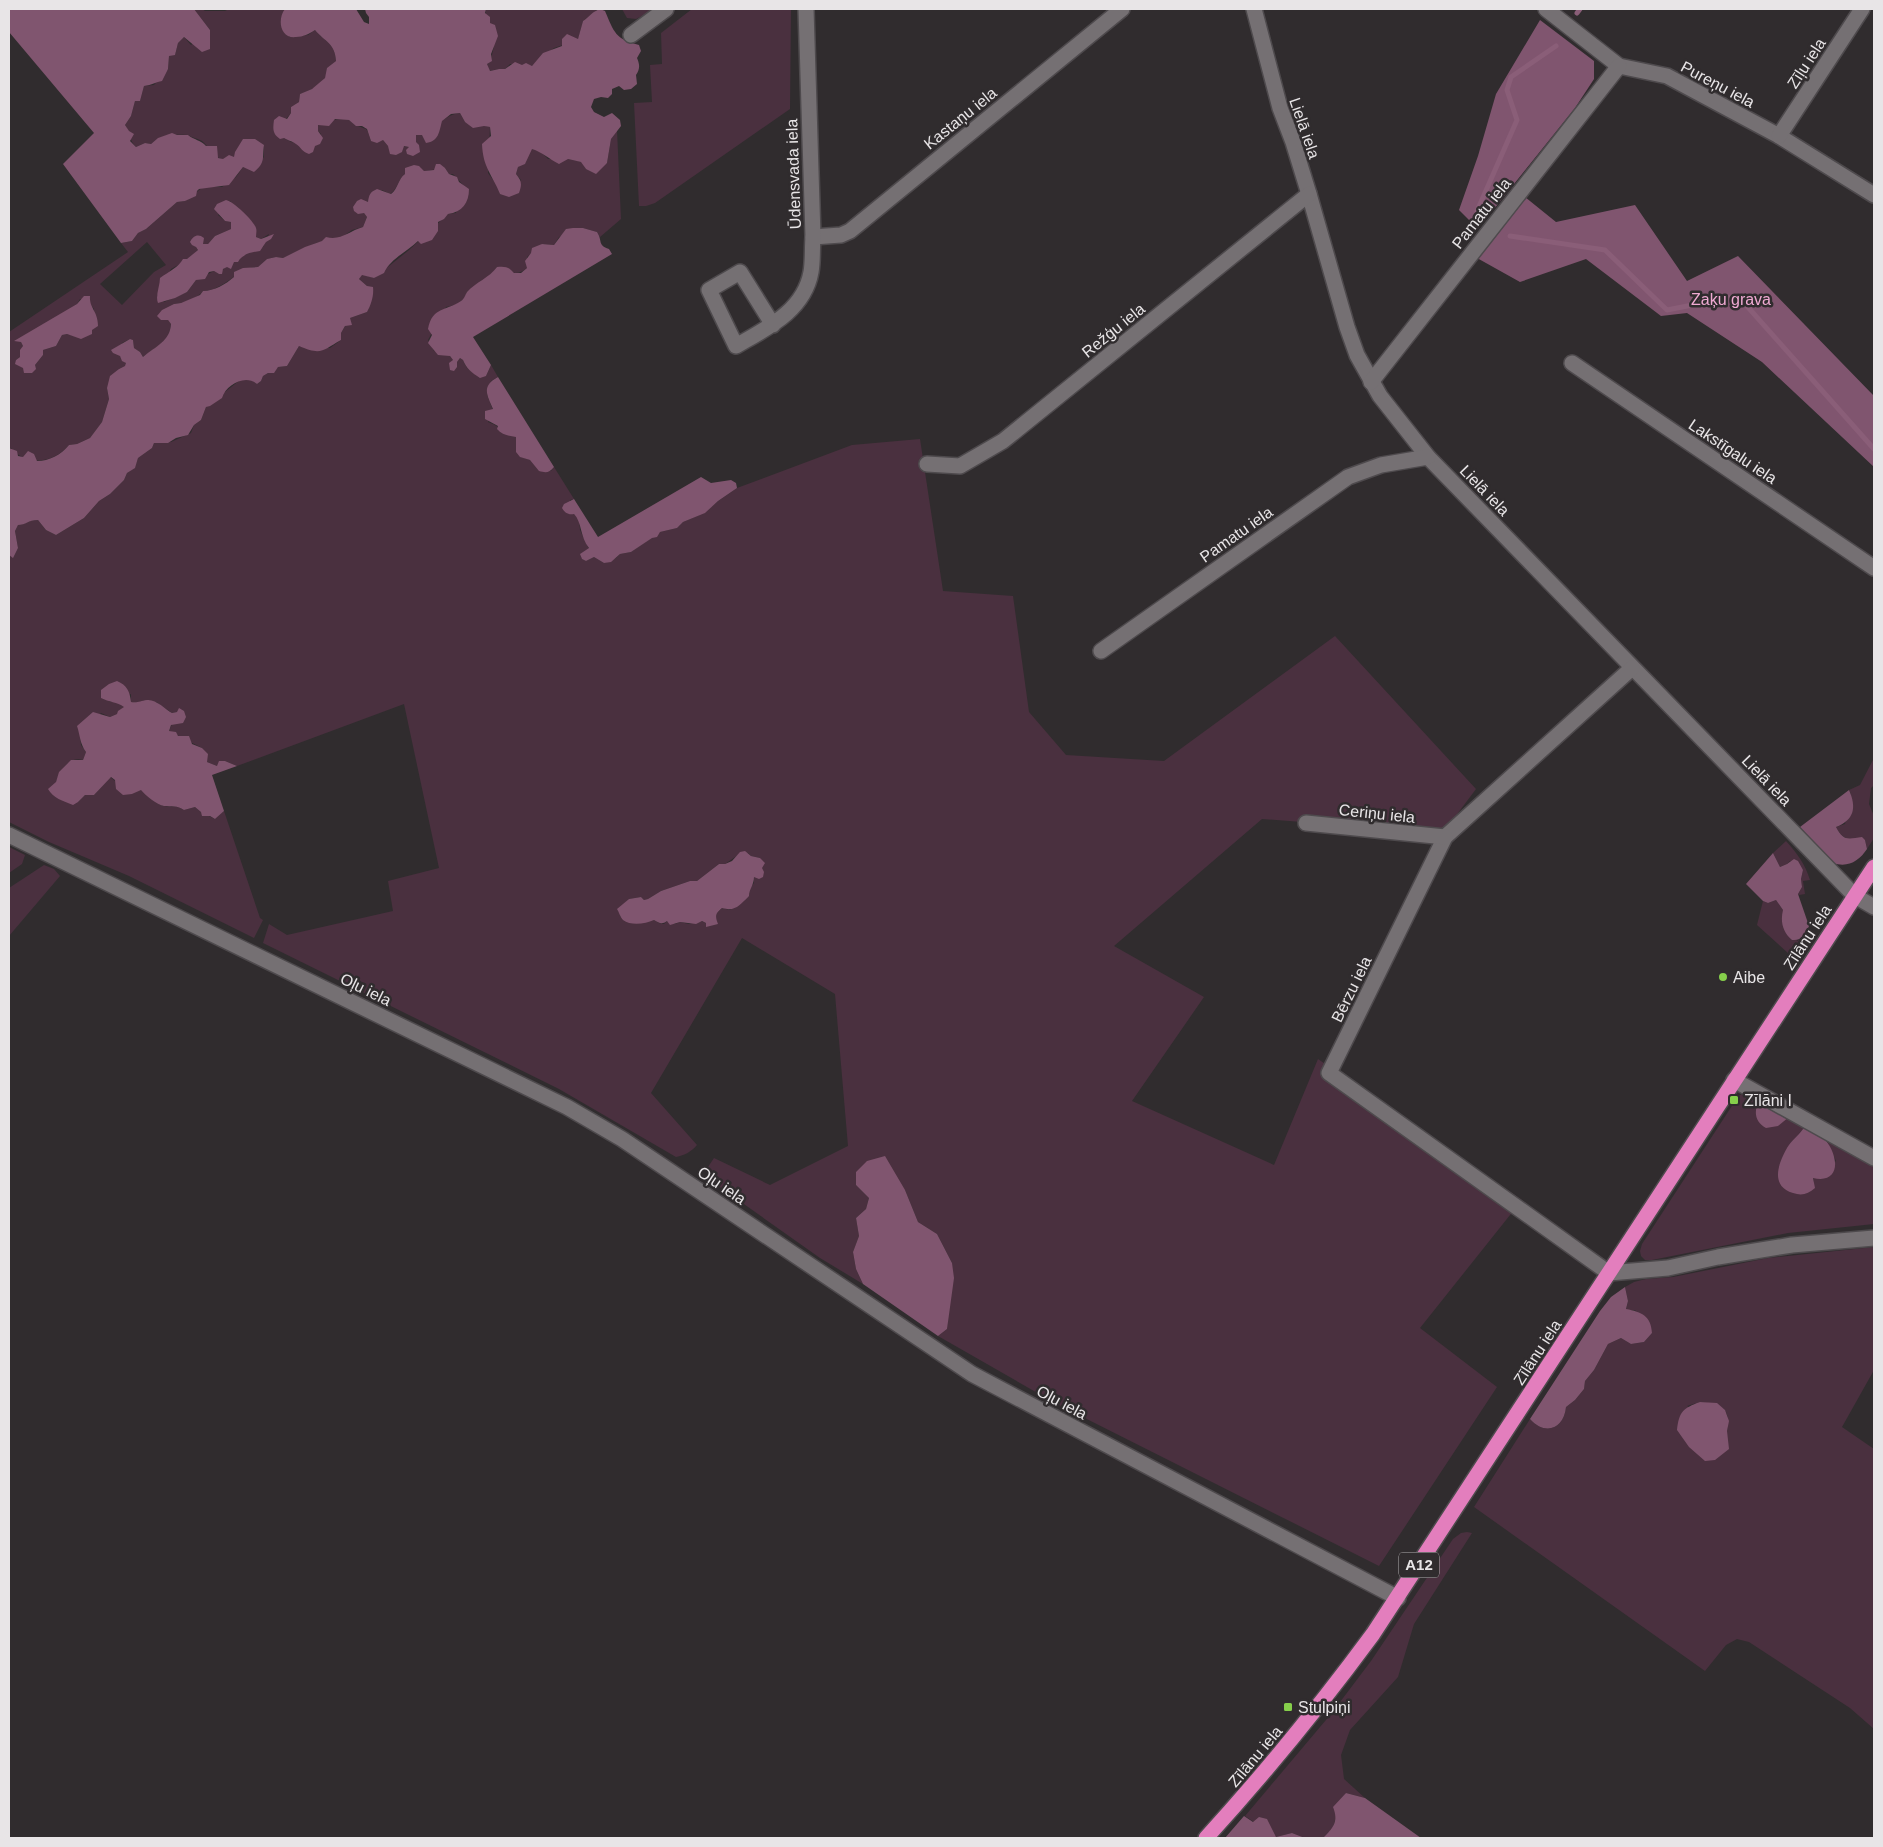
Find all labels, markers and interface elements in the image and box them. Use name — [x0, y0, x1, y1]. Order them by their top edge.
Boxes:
street label: Zīļu iela — [1784, 35, 1829, 91]
street label: Pureņu iela — [1678, 58, 1758, 111]
street label: Kastaņu iela — [921, 84, 1000, 153]
street label: Lielā iela — [1286, 96, 1323, 161]
street label: Ūdensvada iela — [783, 118, 804, 229]
street label: Pamatu iela — [1449, 175, 1514, 252]
park label: Zaķu grava — [1691, 291, 1771, 308]
street label: Režģu iela — [1079, 300, 1148, 361]
street label: Lakstīgalu iela — [1686, 416, 1780, 487]
street label: Lielā iela — [1457, 462, 1513, 519]
street label: Pamatu iela — [1197, 503, 1276, 566]
street label: Lielā iela — [1739, 752, 1795, 809]
street label: Ceriņu iela — [1338, 801, 1416, 826]
street label: Zīlānu iela — [1780, 902, 1835, 973]
street label: Bērzu iela — [1328, 953, 1375, 1025]
place label: Aibe — [1733, 969, 1765, 986]
street label: Oļu iela — [338, 970, 394, 1009]
marker: Aibe — [1717, 971, 1729, 983]
place label: Zīlāni I — [1744, 1092, 1792, 1109]
marker: Zīlāni I — [1728, 1094, 1740, 1106]
street label: Oļu iela — [694, 1163, 749, 1208]
street label: Zīlānu iela — [1510, 1317, 1565, 1388]
street label: Oļu iela — [1034, 1382, 1090, 1423]
road number: A12 — [1399, 1552, 1439, 1578]
place label: Stulpiņi — [1298, 1699, 1350, 1716]
marker: Stulpiņi — [1282, 1701, 1294, 1713]
street label: Zīlānu iela — [1225, 1723, 1286, 1790]

